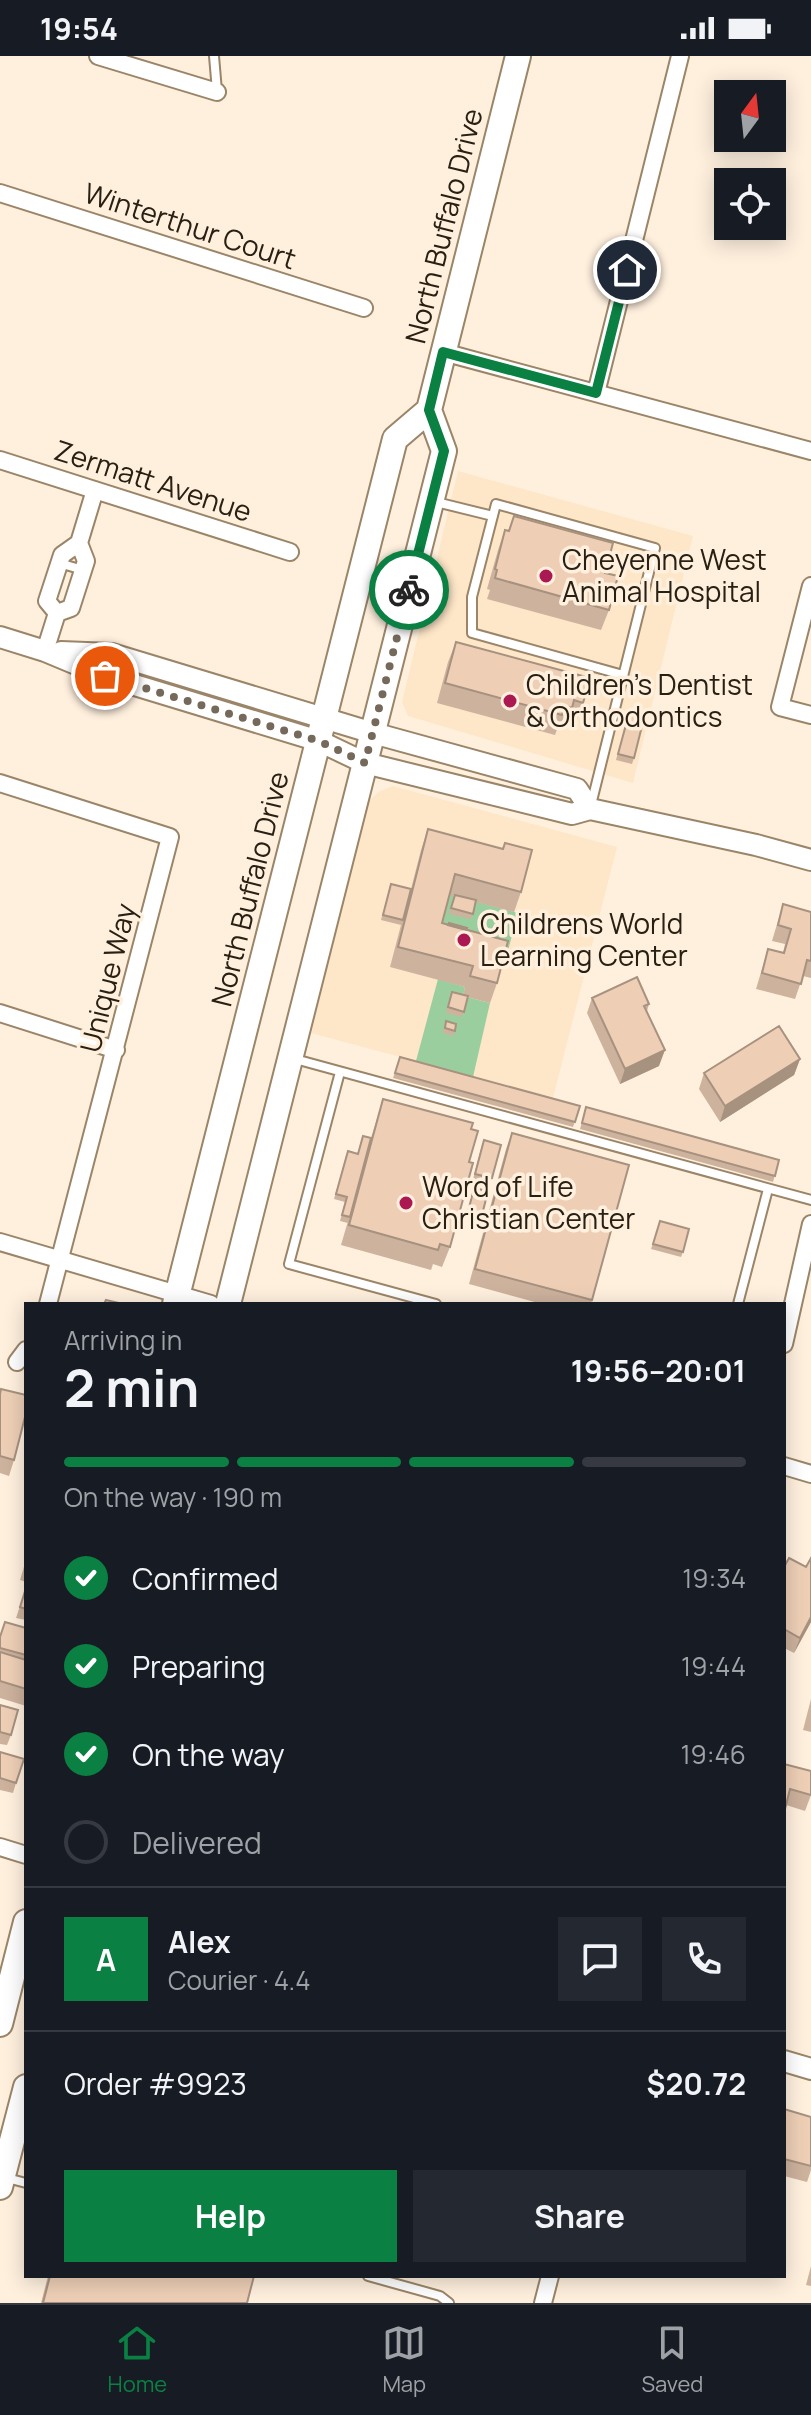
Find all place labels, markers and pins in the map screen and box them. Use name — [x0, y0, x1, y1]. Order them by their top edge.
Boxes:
pin — [593, 236, 661, 304]
place label: Cheyenne West Animal Hospital — [562, 540, 767, 610]
marker: Cheyenne West Animal Hospital — [537, 567, 555, 585]
pin — [71, 642, 139, 710]
place label: Children's Dentist & Orthodontics — [526, 665, 753, 735]
marker: Children's Dentist & Orthodontics — [501, 692, 519, 710]
place label: Childrens World Learning Center — [480, 904, 688, 974]
marker: Childrens World Learning Center — [455, 931, 473, 949]
place label: Word of Life Christian Center — [422, 1167, 635, 1237]
marker: Word of Life Christian Center — [397, 1194, 415, 1212]

